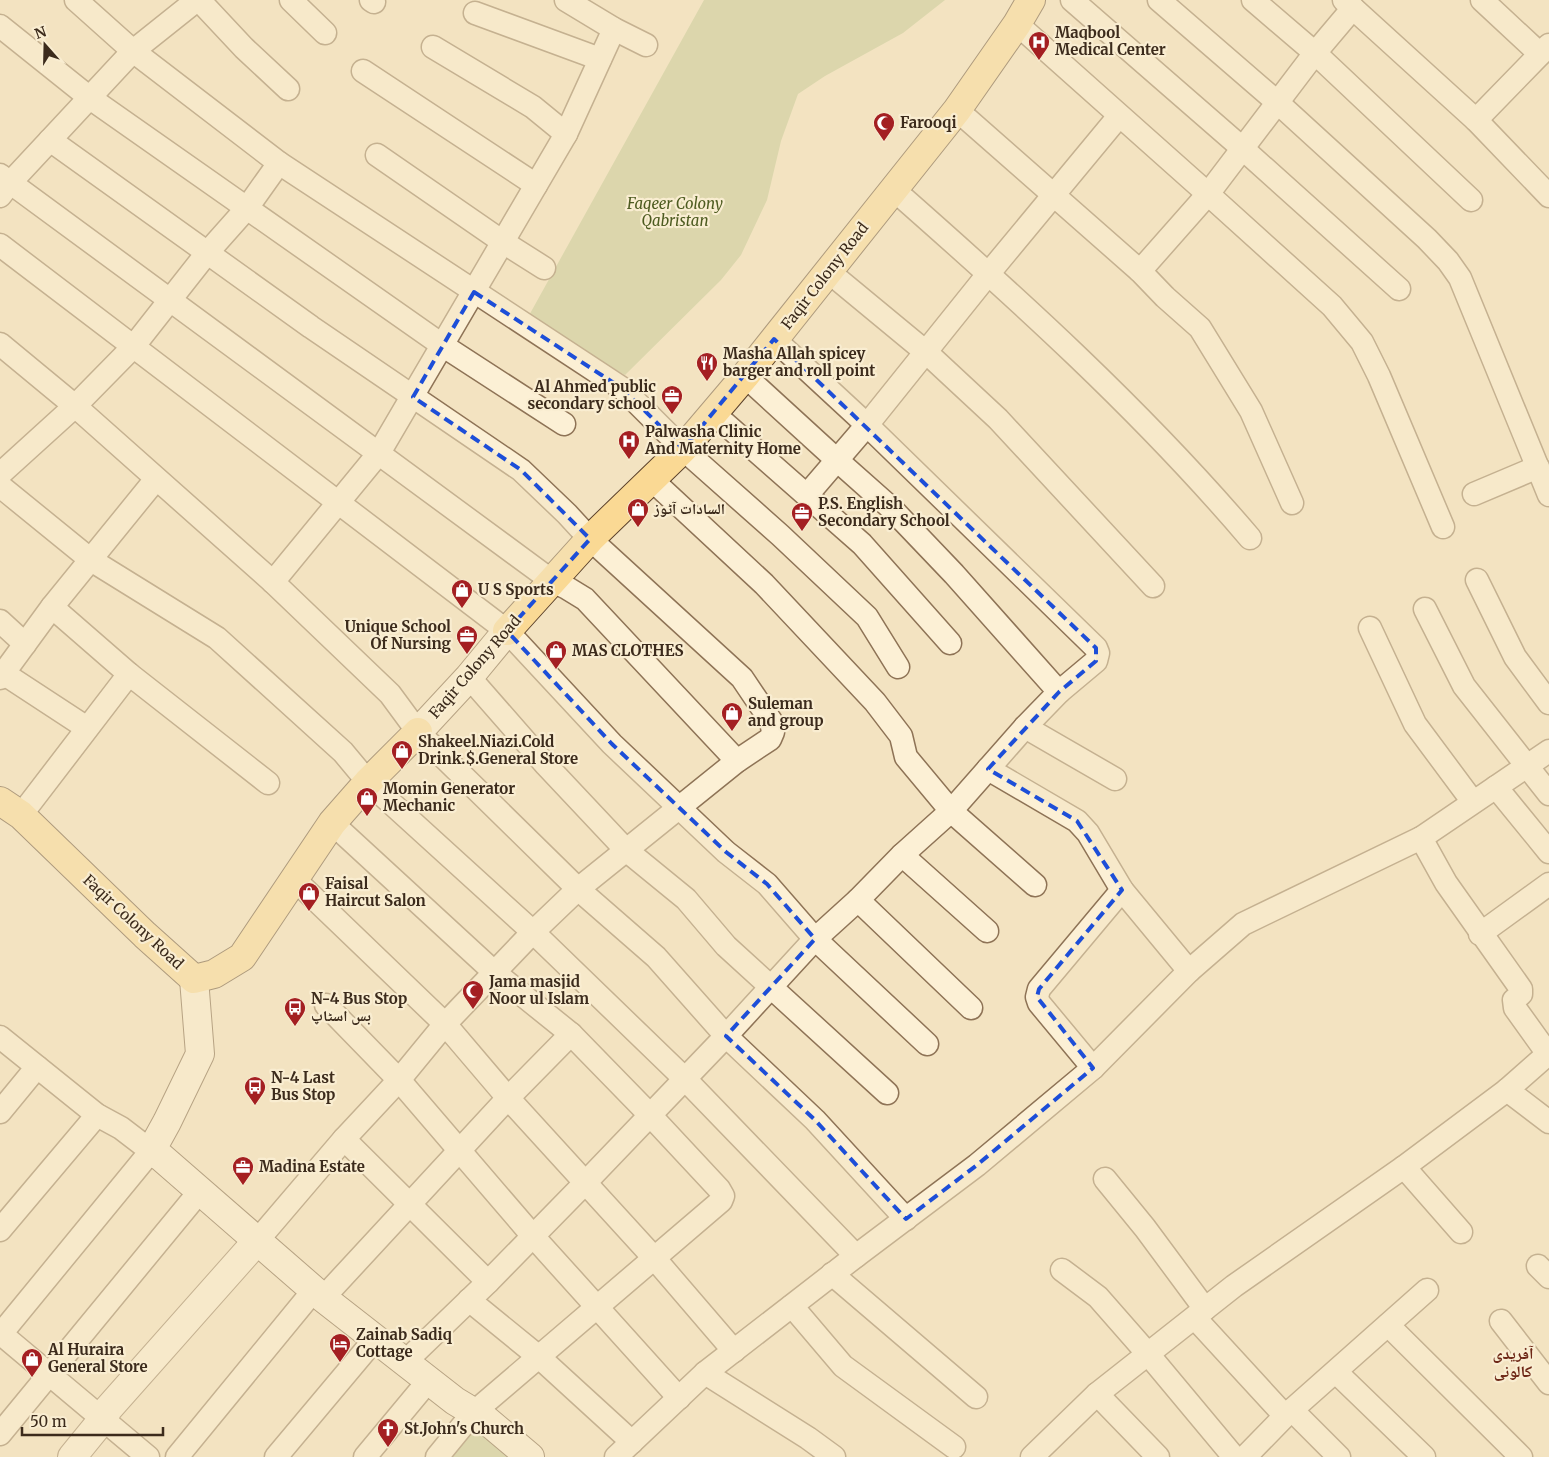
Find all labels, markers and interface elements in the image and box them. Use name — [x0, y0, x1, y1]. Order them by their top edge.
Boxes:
north arrow — [20, 20, 70, 70]
text: N — [32, 22, 49, 43]
place label: Maqbool Medical Center — [1055, 23, 1166, 59]
hospital icon: Maqbool Medical Center — [1027, 30, 1051, 61]
mosque icon: Farooqi — [872, 111, 896, 142]
place label: Farooqi — [900, 113, 957, 132]
park label: Faqeer Colony Qabristan — [626, 194, 723, 230]
street label: Faqir Colony Road — [777, 218, 872, 333]
place label: Masha Allah spicey barger and roll point — [723, 344, 875, 380]
restaurant icon: Masha Allah spicey barger and roll point — [695, 351, 719, 382]
place label: Al Ahmed public secondary school — [527, 377, 656, 413]
office icon: Al Ahmed public secondary school — [660, 384, 684, 415]
place label: Palwasha Clinic And Maternity Home — [644, 422, 801, 458]
hospital icon: Palwasha Clinic And Maternity Home — [617, 429, 641, 460]
place label: P.S. English Secondary School — [818, 494, 950, 530]
shop icon: السادات آٹوز — [626, 497, 650, 528]
place label: السادات آٹوز — [653, 499, 725, 518]
office icon: P.S. English Secondary School — [790, 501, 814, 532]
shop icon: U S Sports — [450, 578, 474, 609]
place label: U S Sports — [478, 580, 554, 599]
street label: Faqir Colony Road — [425, 611, 525, 722]
place label: Unique School Of Nursing — [345, 617, 452, 653]
office icon: Unique School Of Nursing — [455, 624, 479, 655]
shop icon: MAS CLOTHES — [544, 639, 568, 670]
place label: MAS CLOTHES — [572, 641, 684, 660]
place label: Suleman and group — [748, 694, 824, 730]
shop icon: Suleman and group — [720, 701, 744, 732]
place label: Shakeel.Niazi.Cold Drink.$.General Store — [418, 732, 578, 768]
shop icon: Shakeel.Niazi.Cold Drink.$.General Store — [390, 739, 414, 770]
place label: Momin Generator Mechanic — [383, 779, 515, 815]
shop icon: Momin Generator Mechanic — [355, 786, 379, 817]
street label: Faqir Colony Road — [79, 870, 188, 973]
place label: Faisal Haircut Salon — [325, 874, 426, 910]
shop icon: Faisal Haircut Salon — [297, 881, 321, 912]
place label: Jama masjid Noor ul Islam — [488, 972, 589, 1008]
mosque icon: Jama masjid Noor ul Islam — [461, 979, 485, 1010]
place label: N-4 Bus Stop بس اسٹاپ — [311, 989, 408, 1025]
bus stop icon: N-4 Bus Stop بس اسٹاپ — [283, 996, 307, 1027]
place label: N-4 Last Bus Stop — [271, 1068, 336, 1104]
bus stop icon: N-4 Last Bus Stop — [243, 1075, 267, 1106]
office icon: Madina Estate — [231, 1155, 255, 1186]
place label: Madina Estate — [259, 1157, 365, 1176]
place label: Zainab Sadiq Cottage — [356, 1325, 453, 1361]
hotel icon: Zainab Sadiq Cottage — [328, 1332, 352, 1363]
place label: Al Huraira General Store — [47, 1340, 148, 1376]
district label: آفریدی کالونی — [1492, 1343, 1534, 1381]
shop icon: Al Huraira General Store — [20, 1347, 44, 1378]
scale bar — [22, 1404, 164, 1436]
text: 50 m — [30, 1412, 67, 1431]
church icon: St.John's Church — [376, 1417, 400, 1448]
place label: St.John's Church — [404, 1419, 524, 1438]

